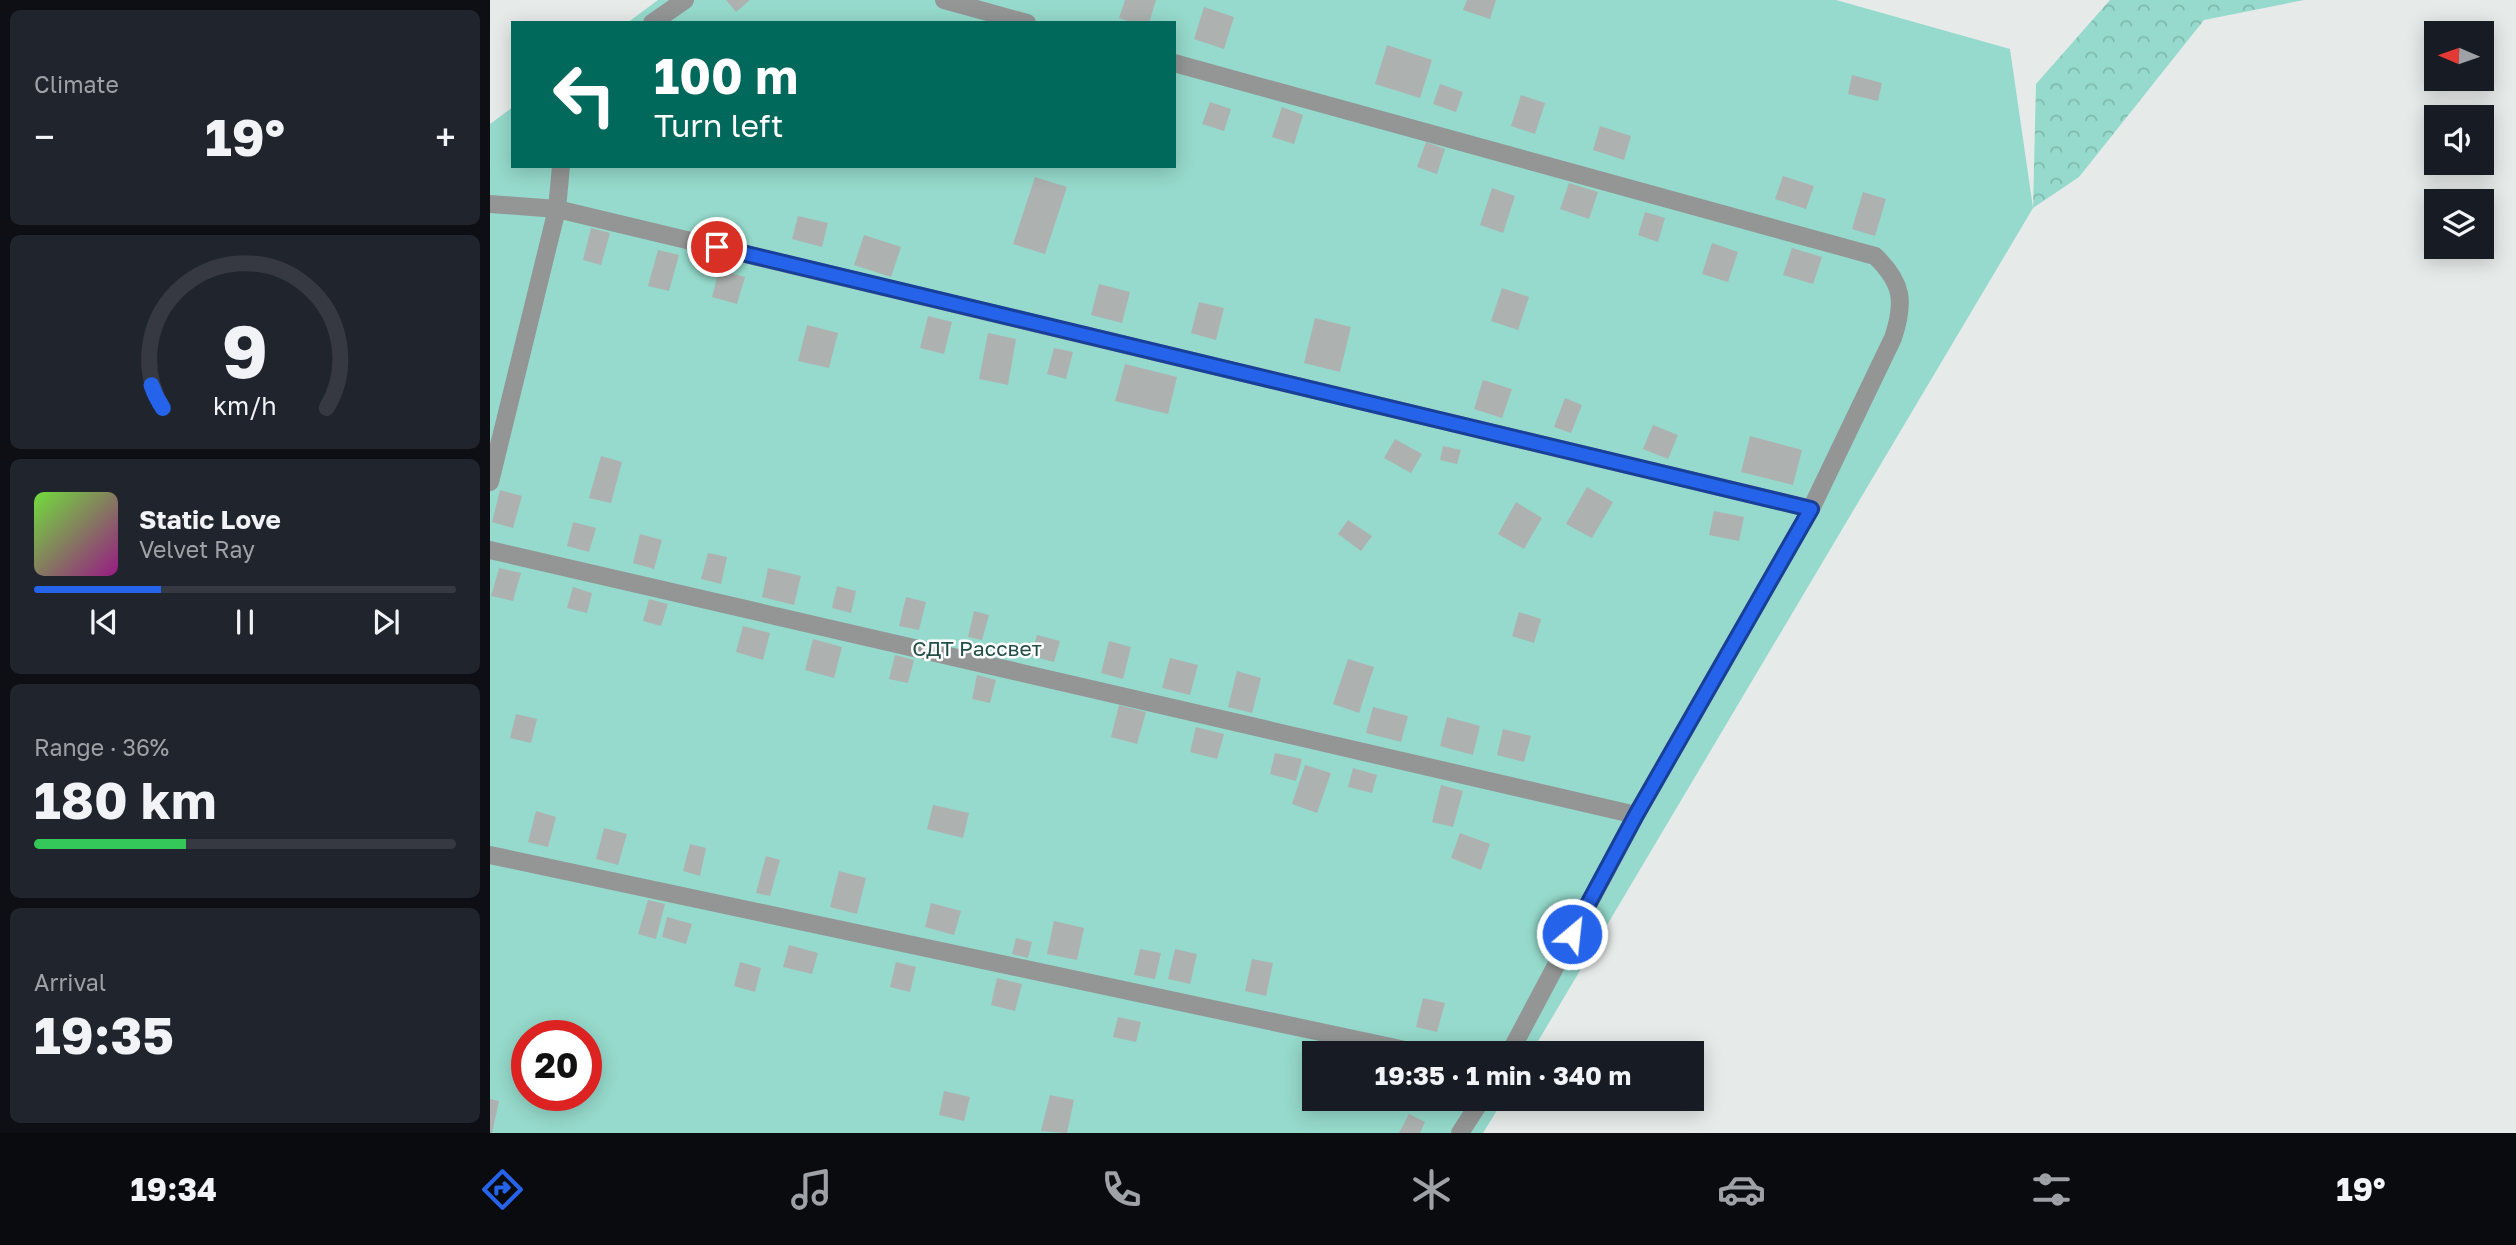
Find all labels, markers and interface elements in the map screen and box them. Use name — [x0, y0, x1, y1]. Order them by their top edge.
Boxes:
north arrow — [2424, 21, 2494, 91]
map controls — [2424, 21, 2494, 259]
text: 100 m — [654, 46, 798, 105]
icon: left — [539, 49, 630, 140]
text: Climate — [34, 70, 119, 98]
text: 19° — [205, 105, 285, 167]
button: sound — [2424, 105, 2494, 175]
text: Turn left — [654, 106, 783, 144]
text: − — [34, 114, 55, 159]
text: + — [435, 114, 456, 159]
button: layers — [2424, 189, 2494, 259]
pin — [687, 217, 747, 277]
icon: arrive — [698, 228, 736, 266]
text: 9 — [222, 307, 268, 394]
text: km/h — [213, 390, 277, 421]
text: Static Love — [139, 504, 281, 535]
text: Velvet Ray — [139, 535, 255, 563]
icon: previous — [85, 603, 123, 641]
icon: pause — [226, 603, 264, 641]
icon: next — [367, 603, 405, 641]
park label: СДТ Рассвет — [912, 635, 1042, 661]
text: Range · 36% — [34, 733, 169, 761]
text: 180 km — [34, 768, 217, 830]
position arrow — [1535, 897, 1609, 971]
text: Arrival — [34, 968, 106, 996]
text: 19:35 — [34, 1003, 174, 1065]
speed limit sign: 20 — [511, 1020, 602, 1111]
text: 19:35 · 1 min · 340 m — [1375, 1060, 1631, 1091]
icon: directions — [478, 1165, 527, 1214]
icon: music — [787, 1165, 836, 1214]
icon: phone — [1097, 1165, 1146, 1214]
icon: climate — [1407, 1165, 1456, 1214]
icon: car — [1717, 1165, 1766, 1214]
icon: filters — [2027, 1165, 2076, 1214]
text: 19:34 — [130, 1170, 217, 1208]
text: 19° — [2336, 1170, 2386, 1208]

